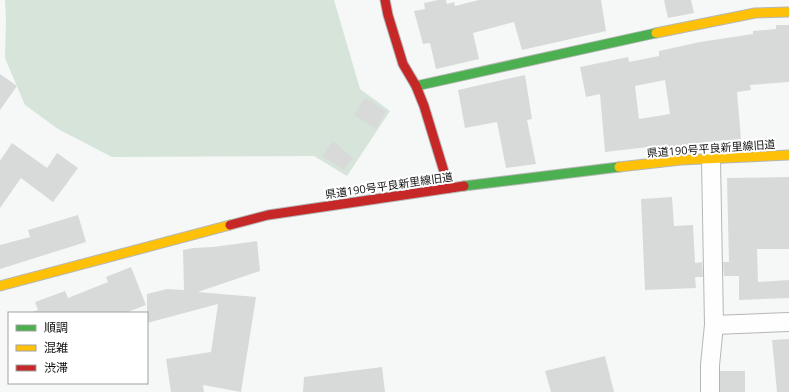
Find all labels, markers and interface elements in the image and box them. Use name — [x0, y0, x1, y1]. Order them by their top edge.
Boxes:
street label: 県道190号平良新里線旧道 — [646, 136, 776, 160]
street label: 県道190号平良新里線旧道 — [324, 169, 454, 201]
legend — [8, 312, 148, 384]
text: 順調 — [44, 319, 68, 336]
text: 混雑 — [44, 339, 68, 356]
text: 渋滞 — [44, 359, 68, 376]

